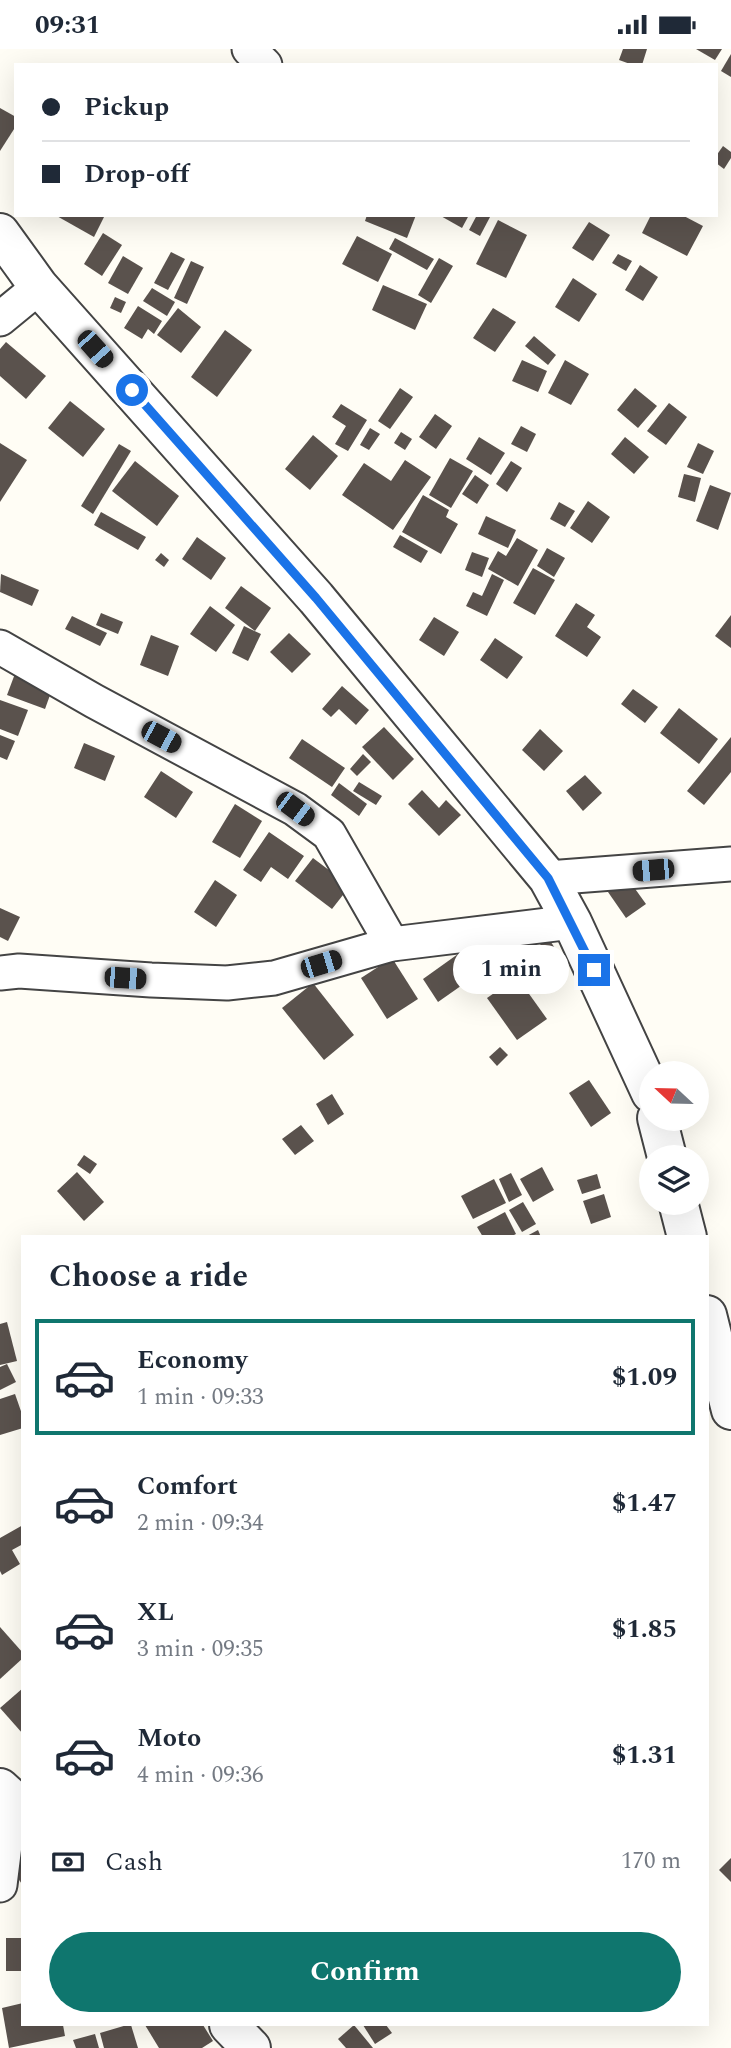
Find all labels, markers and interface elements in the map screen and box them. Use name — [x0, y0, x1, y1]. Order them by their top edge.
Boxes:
text: 09:31 — [35, 5, 100, 45]
text: Pickup — [84, 87, 169, 127]
text: Drop-off — [84, 154, 189, 194]
car — [74, 326, 117, 372]
route start — [116, 374, 148, 406]
car — [138, 718, 185, 756]
car — [272, 788, 319, 830]
car — [632, 858, 675, 882]
callout: 1 min — [454, 946, 570, 995]
car — [298, 948, 345, 980]
text: 1 min — [480, 952, 542, 987]
route end — [578, 954, 610, 986]
car — [104, 966, 147, 990]
north arrow — [639, 1061, 709, 1131]
map controls — [639, 1061, 709, 1215]
button: layers — [639, 1145, 709, 1215]
text: Choose a ride — [49, 1252, 248, 1301]
text: Economy — [137, 1340, 247, 1380]
icon: car — [53, 1346, 116, 1409]
text: $1.09 — [612, 1357, 677, 1397]
text: 1 min · 09:33 — [137, 1380, 264, 1415]
text: Comfort — [137, 1466, 238, 1506]
icon: car — [53, 1472, 116, 1535]
text: $1.47 — [612, 1483, 677, 1523]
text: 2 min · 09:34 — [137, 1506, 264, 1541]
text: XL — [137, 1592, 174, 1632]
icon: car — [53, 1598, 116, 1661]
text: $1.85 — [612, 1609, 677, 1649]
text: 3 min · 09:35 — [137, 1632, 264, 1667]
text: Moto — [137, 1718, 201, 1758]
icon: car — [53, 1724, 116, 1787]
text: $1.31 — [612, 1735, 677, 1775]
text: 4 min · 09:36 — [137, 1758, 264, 1793]
text: Cash — [105, 1842, 163, 1882]
icon: cash — [49, 1843, 87, 1881]
text: 170 m — [621, 1844, 681, 1879]
button: Confirm — [49, 1932, 681, 2012]

